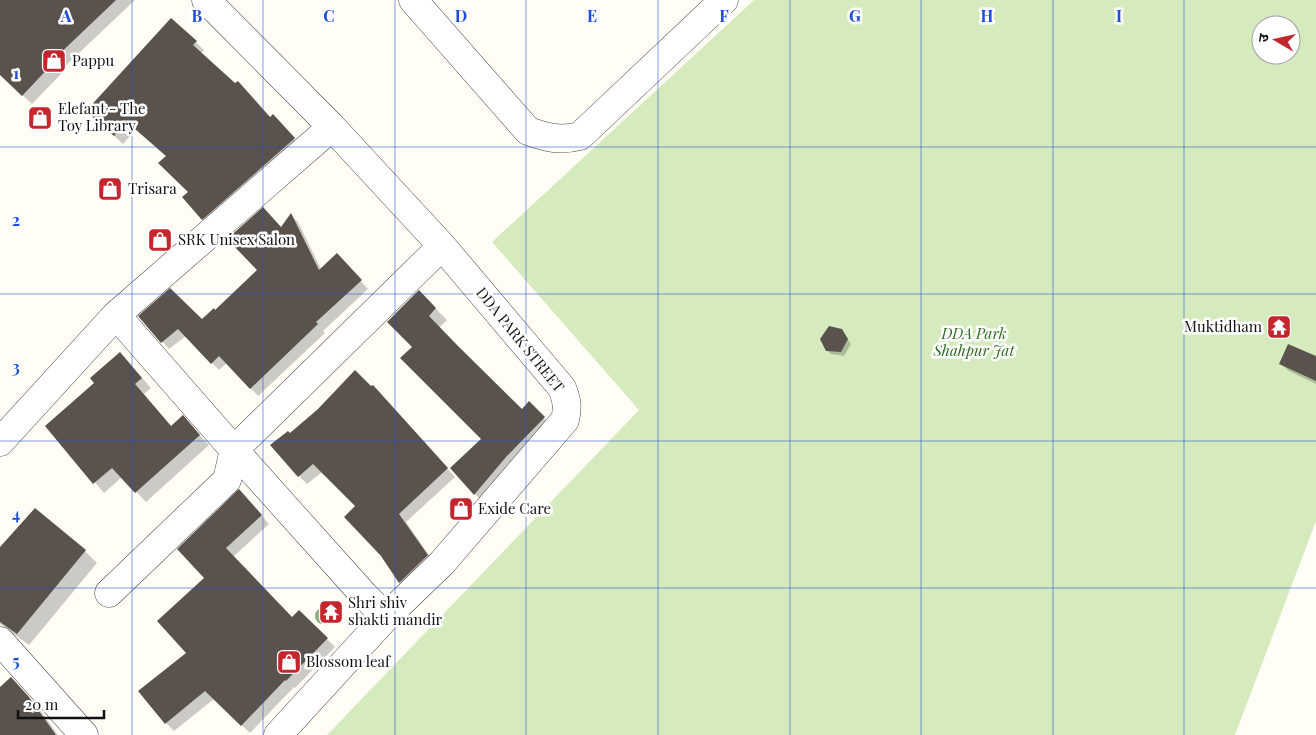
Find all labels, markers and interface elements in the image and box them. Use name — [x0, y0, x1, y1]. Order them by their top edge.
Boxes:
text: A — [60, 5, 72, 26]
text: B — [192, 5, 203, 26]
text: C — [323, 5, 335, 26]
text: D — [455, 5, 467, 26]
text: E — [587, 5, 597, 26]
text: F — [719, 5, 729, 26]
text: G — [849, 5, 861, 26]
text: H — [981, 5, 994, 26]
text: I — [1116, 5, 1122, 26]
north arrow — [1251, 15, 1301, 65]
text: उ — [1253, 32, 1273, 43]
shop icon: Pappu — [41, 48, 67, 74]
place label: Pappu — [72, 50, 115, 70]
text: 1 — [13, 62, 19, 83]
place label: Elefant - The Toy Library — [58, 98, 146, 135]
shop icon: Elefant - The Toy Library — [27, 105, 53, 131]
shop icon: Trisara — [97, 176, 123, 202]
place label: Trisara — [128, 178, 177, 198]
text: 2 — [12, 209, 20, 230]
shop icon: SRK Unisex Salon — [147, 227, 173, 253]
place label: SRK Unisex Salon — [178, 229, 295, 249]
street label: DDA PARK STREET — [472, 283, 569, 396]
temple icon: Muktidham — [1266, 314, 1292, 340]
place label: Muktidham — [1184, 316, 1263, 336]
park label: DDA Park Shahpur Jat — [933, 323, 1015, 360]
text: 3 — [12, 356, 20, 377]
shop icon: Exide Care — [448, 496, 474, 522]
place label: Exide Care — [478, 498, 551, 518]
text: 4 — [12, 503, 20, 524]
place label: Shri shiv shakti mandir — [348, 592, 443, 629]
temple icon: Shri shiv shakti mandir — [318, 599, 344, 625]
shop icon: Blossom leaf — [276, 649, 302, 675]
text: 5 — [12, 650, 20, 671]
place label: Blossom leaf — [306, 651, 391, 671]
scale bar — [18, 688, 104, 720]
text: 20 m — [25, 694, 59, 714]

